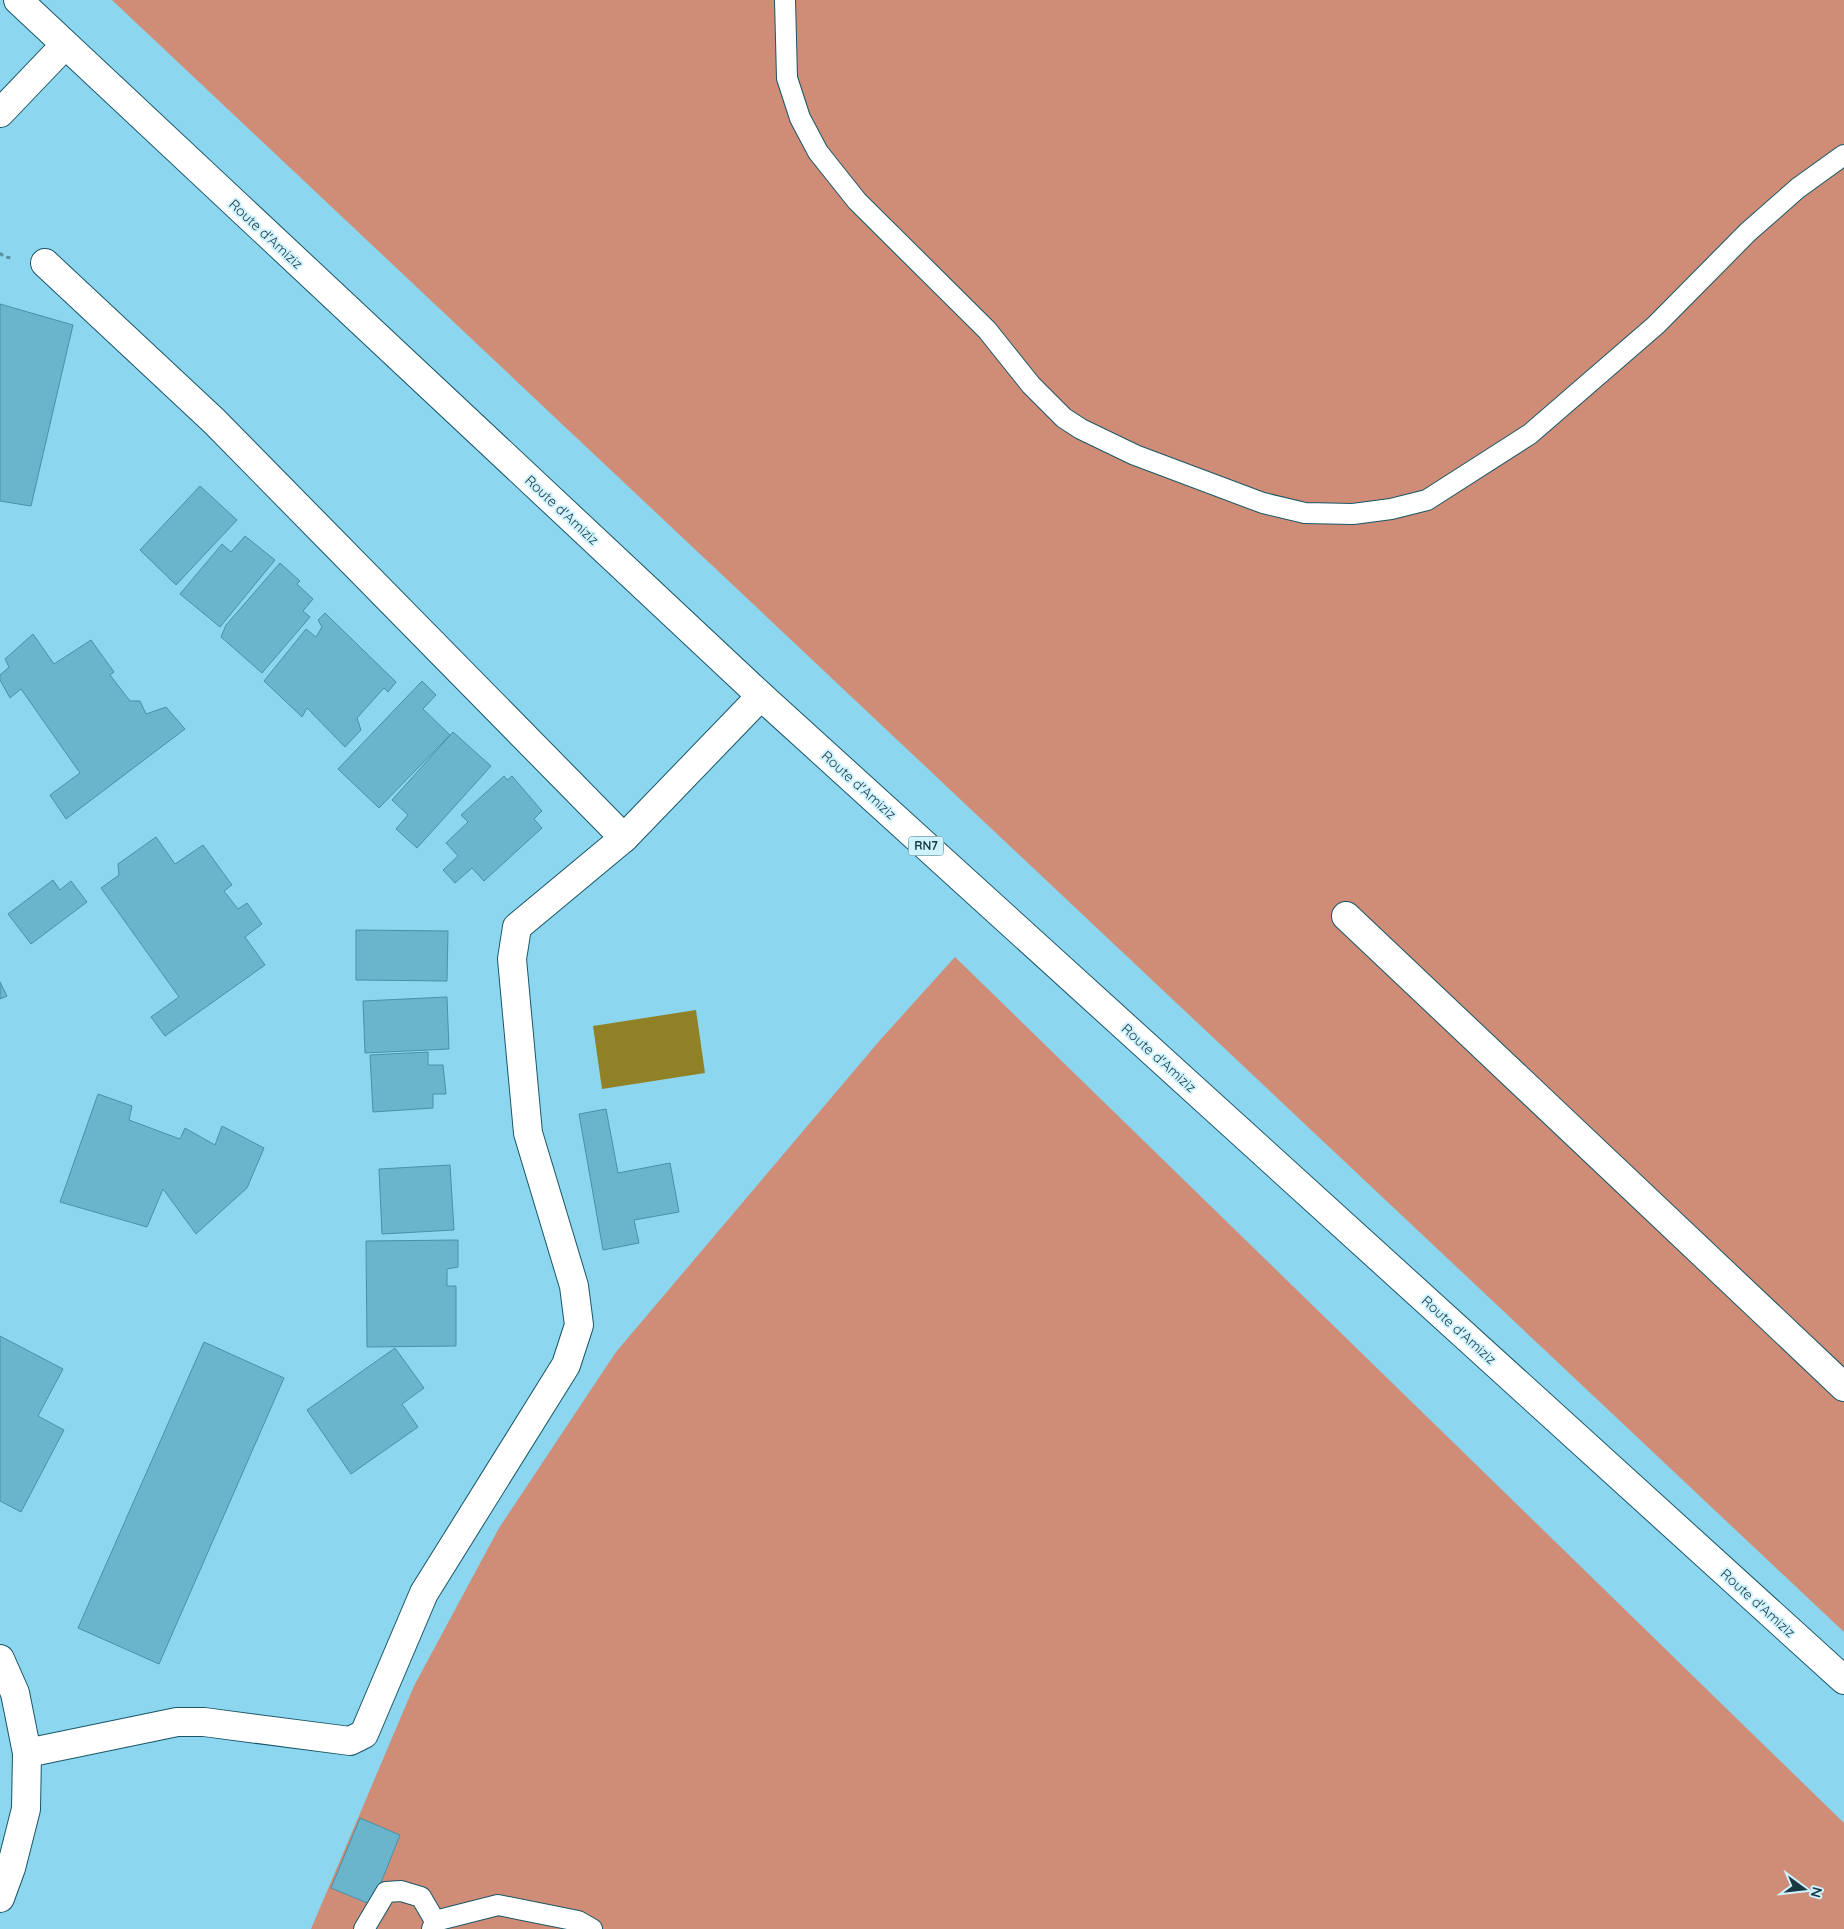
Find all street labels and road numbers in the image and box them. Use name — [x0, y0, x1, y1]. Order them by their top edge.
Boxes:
street label: Route d'Amiziz — [225, 195, 307, 273]
street label: Route d'Amiziz — [521, 471, 603, 549]
street label: Route d'Amiziz — [818, 747, 900, 824]
road number: RN7 — [908, 836, 944, 856]
street label: Route d'Amiziz — [1118, 1020, 1200, 1097]
street label: Route d'Amiziz — [1418, 1292, 1500, 1369]
street label: Route d'Amiziz — [1717, 1565, 1799, 1642]

